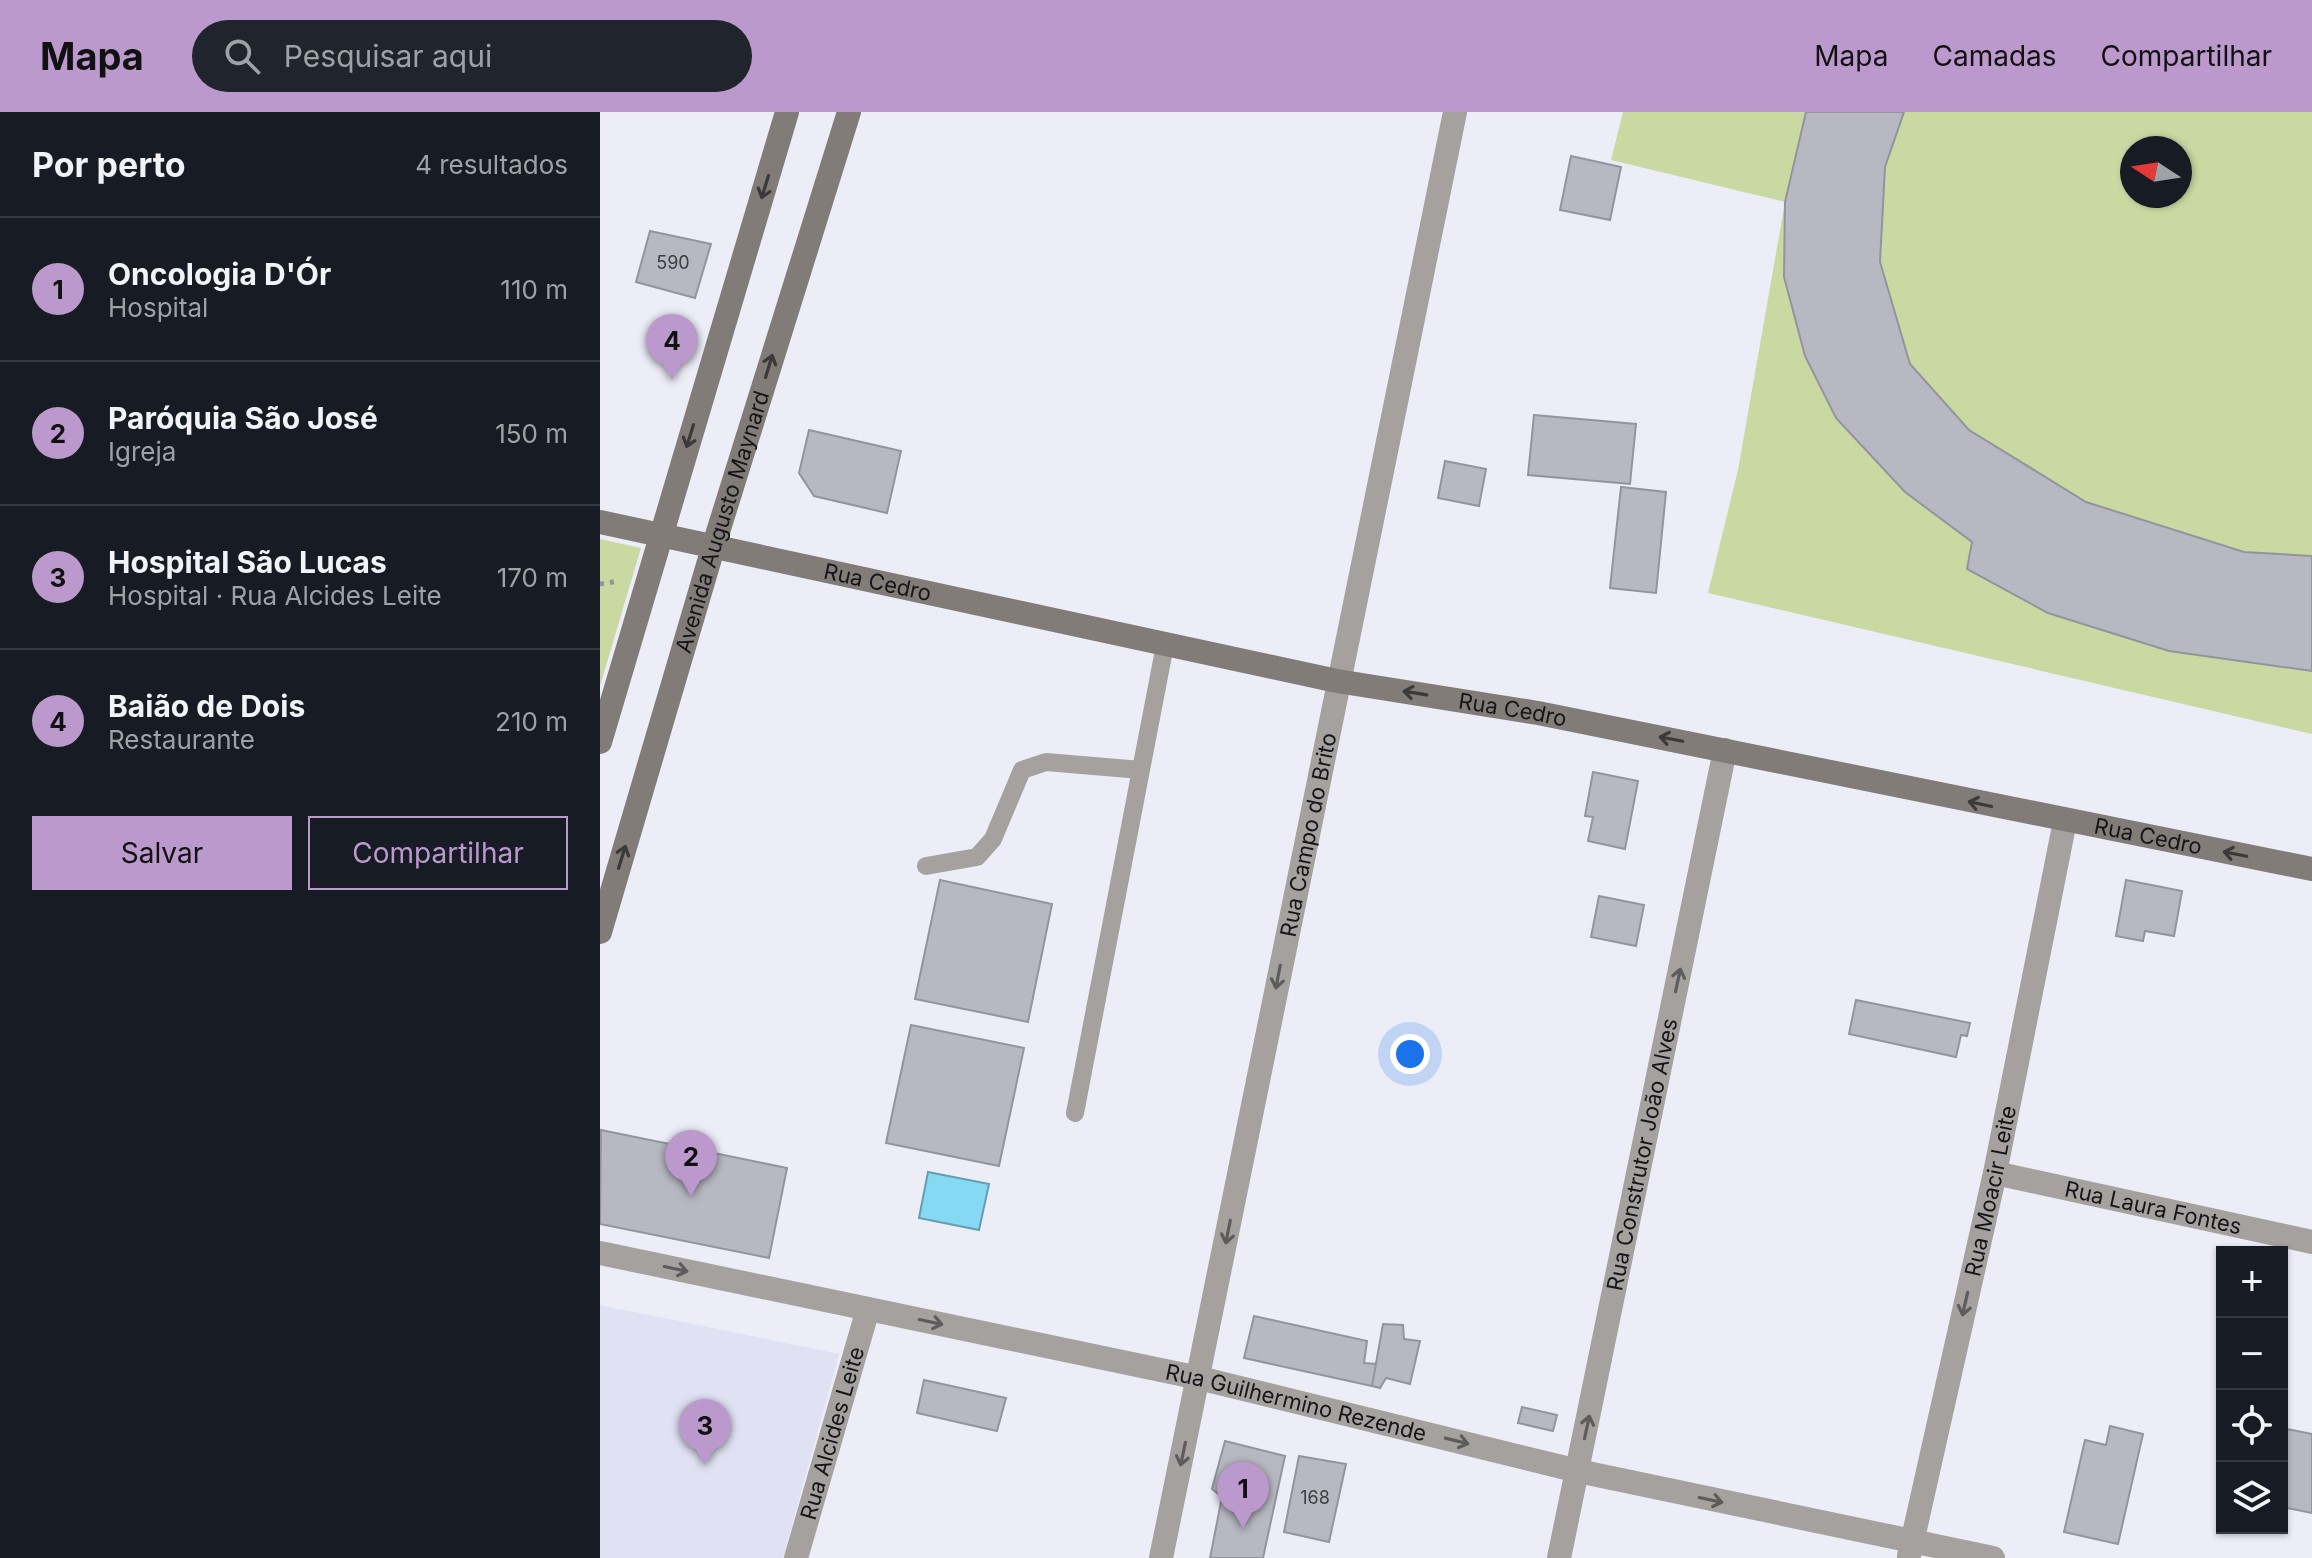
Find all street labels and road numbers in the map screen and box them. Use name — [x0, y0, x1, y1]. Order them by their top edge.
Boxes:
street label: Avenida Augusto Maynard — [670, 388, 774, 656]
street label: Rua Cedro — [821, 558, 934, 606]
street label: Rua Cedro — [1457, 688, 1569, 732]
street label: Rua Campo do Brito — [1275, 730, 1341, 939]
street label: Rua Cedro — [2092, 812, 2204, 860]
street label: Rua Construtor João Alves — [1601, 1016, 1683, 1293]
street label: Rua Moacir Leite — [1959, 1103, 2021, 1279]
street label: Rua Laura Fontes — [2063, 1176, 2244, 1239]
street label: Rua Alcides Leite — [795, 1344, 869, 1523]
street label: Rua Guilhermino Rezende — [1163, 1358, 1429, 1446]

